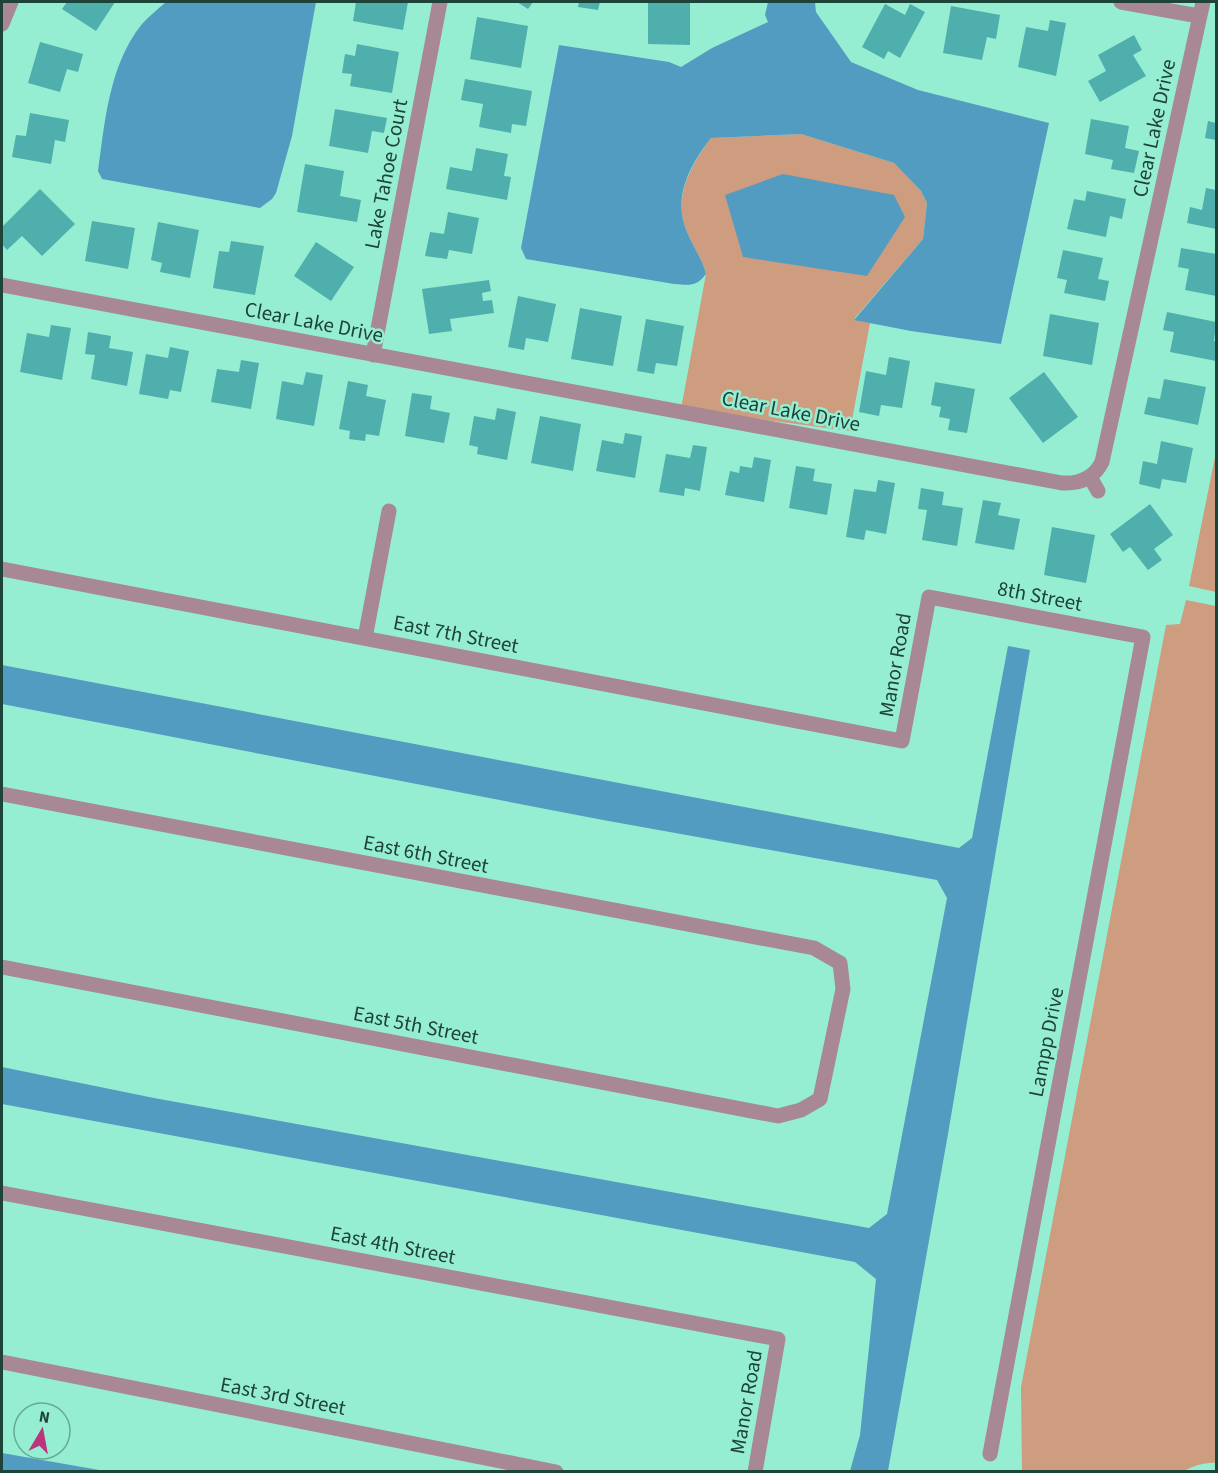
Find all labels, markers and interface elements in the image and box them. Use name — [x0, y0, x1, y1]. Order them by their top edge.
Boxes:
street label: Clear Lake Drive — [1125, 56, 1183, 200]
street label: Lake Tahoe Court — [357, 96, 415, 252]
street label: Clear Lake Drive — [242, 294, 386, 350]
street label: Clear Lake Drive — [719, 383, 863, 439]
street label: 8th Street — [995, 573, 1085, 619]
street label: East 7th Street — [391, 607, 521, 661]
street label: Manor Road — [871, 611, 919, 719]
street label: East 6th Street — [361, 827, 491, 881]
street label: Lampp Drive — [1021, 985, 1071, 1099]
street label: East 5th Street — [351, 998, 481, 1052]
street label: East 4th Street — [328, 1218, 458, 1272]
street label: Manor Road — [722, 1348, 770, 1456]
street label: East 3rd Street — [218, 1369, 348, 1423]
north arrow — [12, 1401, 72, 1461]
text: N — [37, 1405, 52, 1429]

